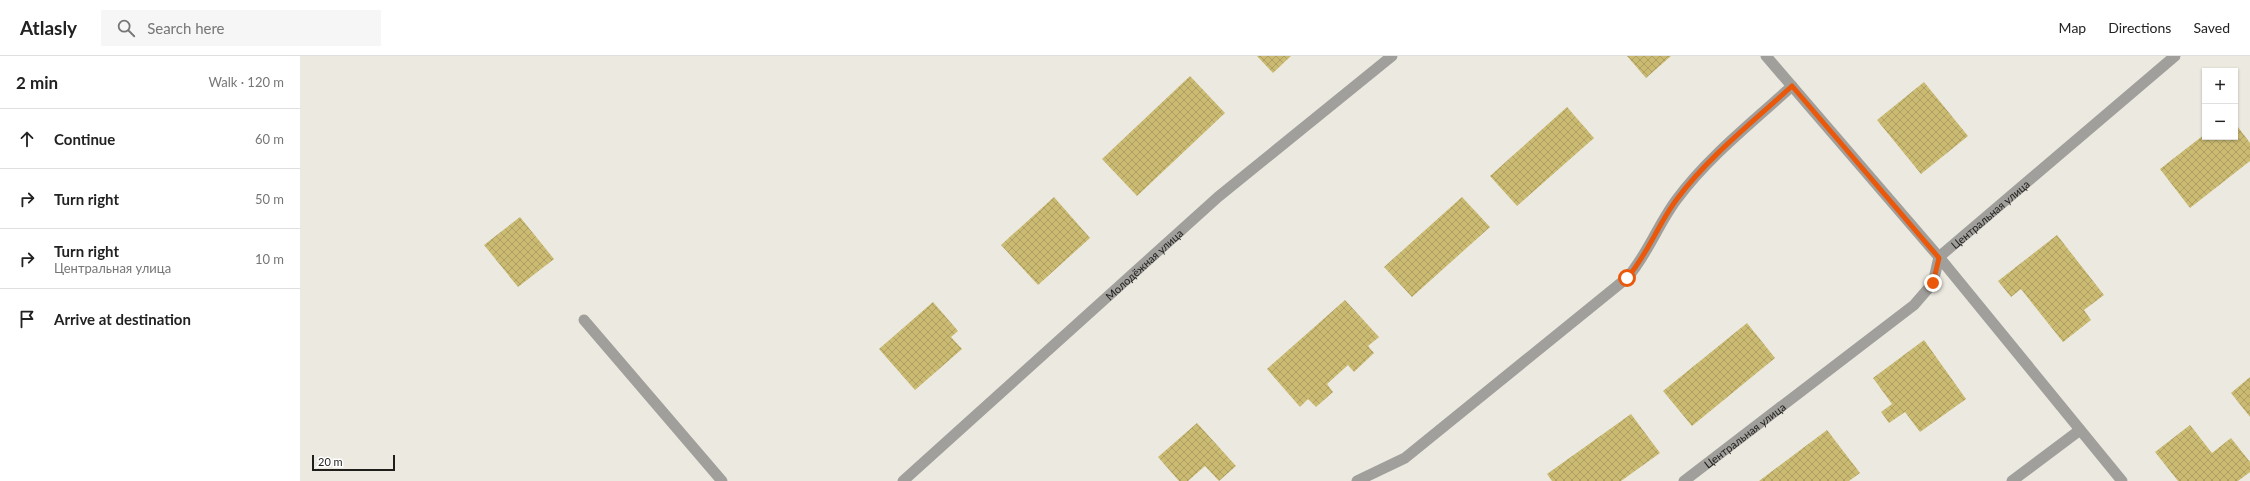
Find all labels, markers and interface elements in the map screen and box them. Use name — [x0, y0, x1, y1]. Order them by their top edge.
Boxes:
search box — [101, 10, 381, 46]
text: Atlasly — [20, 16, 77, 39]
icon: search — [115, 17, 137, 39]
text: Search here — [147, 19, 225, 37]
text: Map — [2059, 19, 2086, 36]
text: Directions — [2108, 19, 2171, 36]
text: Saved — [2193, 19, 2230, 36]
map controls — [2202, 68, 2238, 140]
button: + — [2202, 68, 2238, 104]
text: 2 min — [16, 72, 58, 93]
text: Walk · 120 m — [208, 74, 284, 90]
button: − — [2202, 104, 2238, 140]
icon: ahead — [16, 128, 38, 150]
text: Continue — [54, 130, 115, 148]
text: 60 m — [255, 131, 284, 147]
street label: Центральная улица — [1948, 177, 2032, 251]
icon: right — [16, 188, 38, 210]
text: Turn right — [54, 190, 119, 208]
text: 50 m — [255, 191, 284, 207]
street label: Молодёжная улица — [1102, 226, 1185, 302]
text: Turn right — [54, 242, 119, 260]
icon: right — [16, 248, 38, 270]
text: 10 m — [255, 251, 284, 267]
text: Центральная улица — [54, 260, 171, 276]
route start — [1618, 269, 1636, 287]
route end — [1924, 274, 1942, 292]
icon: arrive — [16, 308, 38, 330]
text: Arrive at destination — [54, 310, 191, 328]
street label: Центральная улица — [1701, 400, 1788, 470]
scale bar — [312, 453, 395, 472]
text: 20 m — [318, 455, 343, 468]

